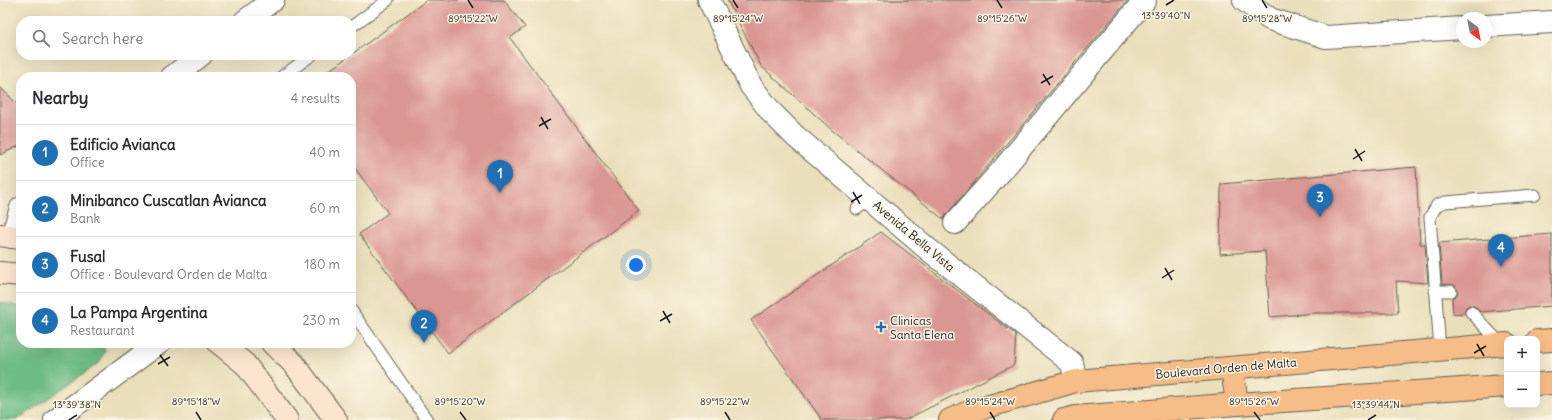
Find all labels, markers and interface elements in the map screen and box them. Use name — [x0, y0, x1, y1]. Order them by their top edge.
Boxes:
text: 13°39'40"N — [1142, 9, 1190, 22]
text: 89°15'22"W — [448, 12, 498, 25]
text: 89°15'24"W — [713, 12, 763, 25]
text: 89°15'26"W — [977, 12, 1027, 25]
text: 89°15'28"W — [1242, 12, 1292, 25]
north arrow — [1456, 12, 1492, 48]
search box — [16, 16, 356, 60]
icon: search — [30, 27, 52, 49]
text: Search here — [62, 29, 143, 48]
text: Nearby — [32, 87, 88, 109]
text: 4 results — [291, 90, 340, 107]
text: Edificio Avianca — [70, 135, 176, 154]
text: 1 — [42, 144, 48, 161]
text: 40 m — [309, 144, 340, 161]
text: Office — [70, 154, 105, 171]
pin: 1 — [487, 160, 513, 193]
pin: 3 — [1307, 184, 1333, 217]
text: Minibanco Cuscatlan Avianca — [70, 191, 267, 210]
street label: Avenida Bella Vista — [870, 197, 958, 275]
text: 2 — [41, 200, 49, 217]
text: 60 m — [309, 200, 340, 217]
text: Bank — [70, 210, 100, 227]
pin: 4 — [1488, 234, 1514, 267]
text: Fusal — [70, 247, 105, 266]
your location — [626, 255, 646, 275]
text: 3 — [41, 256, 49, 273]
text: 180 m — [304, 256, 340, 273]
text: Office · Boulevard Orden de Malta — [70, 266, 268, 283]
text: La Pampa Argentina — [70, 303, 208, 322]
pin: 2 — [411, 310, 437, 343]
text: 4 — [41, 312, 49, 329]
text: 230 m — [302, 312, 340, 329]
place label: Clinicas Santa Elena — [890, 313, 954, 342]
marker: Clinicas Santa Elena — [875, 321, 887, 333]
text: Restaurant — [70, 322, 135, 339]
map controls — [1504, 336, 1540, 408]
button: + — [1504, 336, 1540, 372]
street label: Boulevard Orden de Malta — [1155, 354, 1297, 382]
button: − — [1504, 372, 1540, 408]
text: 89°15'18"W — [172, 395, 220, 408]
text: 89°15'20"W — [434, 395, 486, 408]
text: 89°15'22"W — [700, 395, 750, 408]
text: 89°15'24"W — [965, 395, 1015, 408]
text: 89°15'26"W — [1229, 395, 1279, 408]
text: 13°39'38"N — [53, 398, 101, 411]
text: 13°39'44"N — [1352, 398, 1400, 411]

